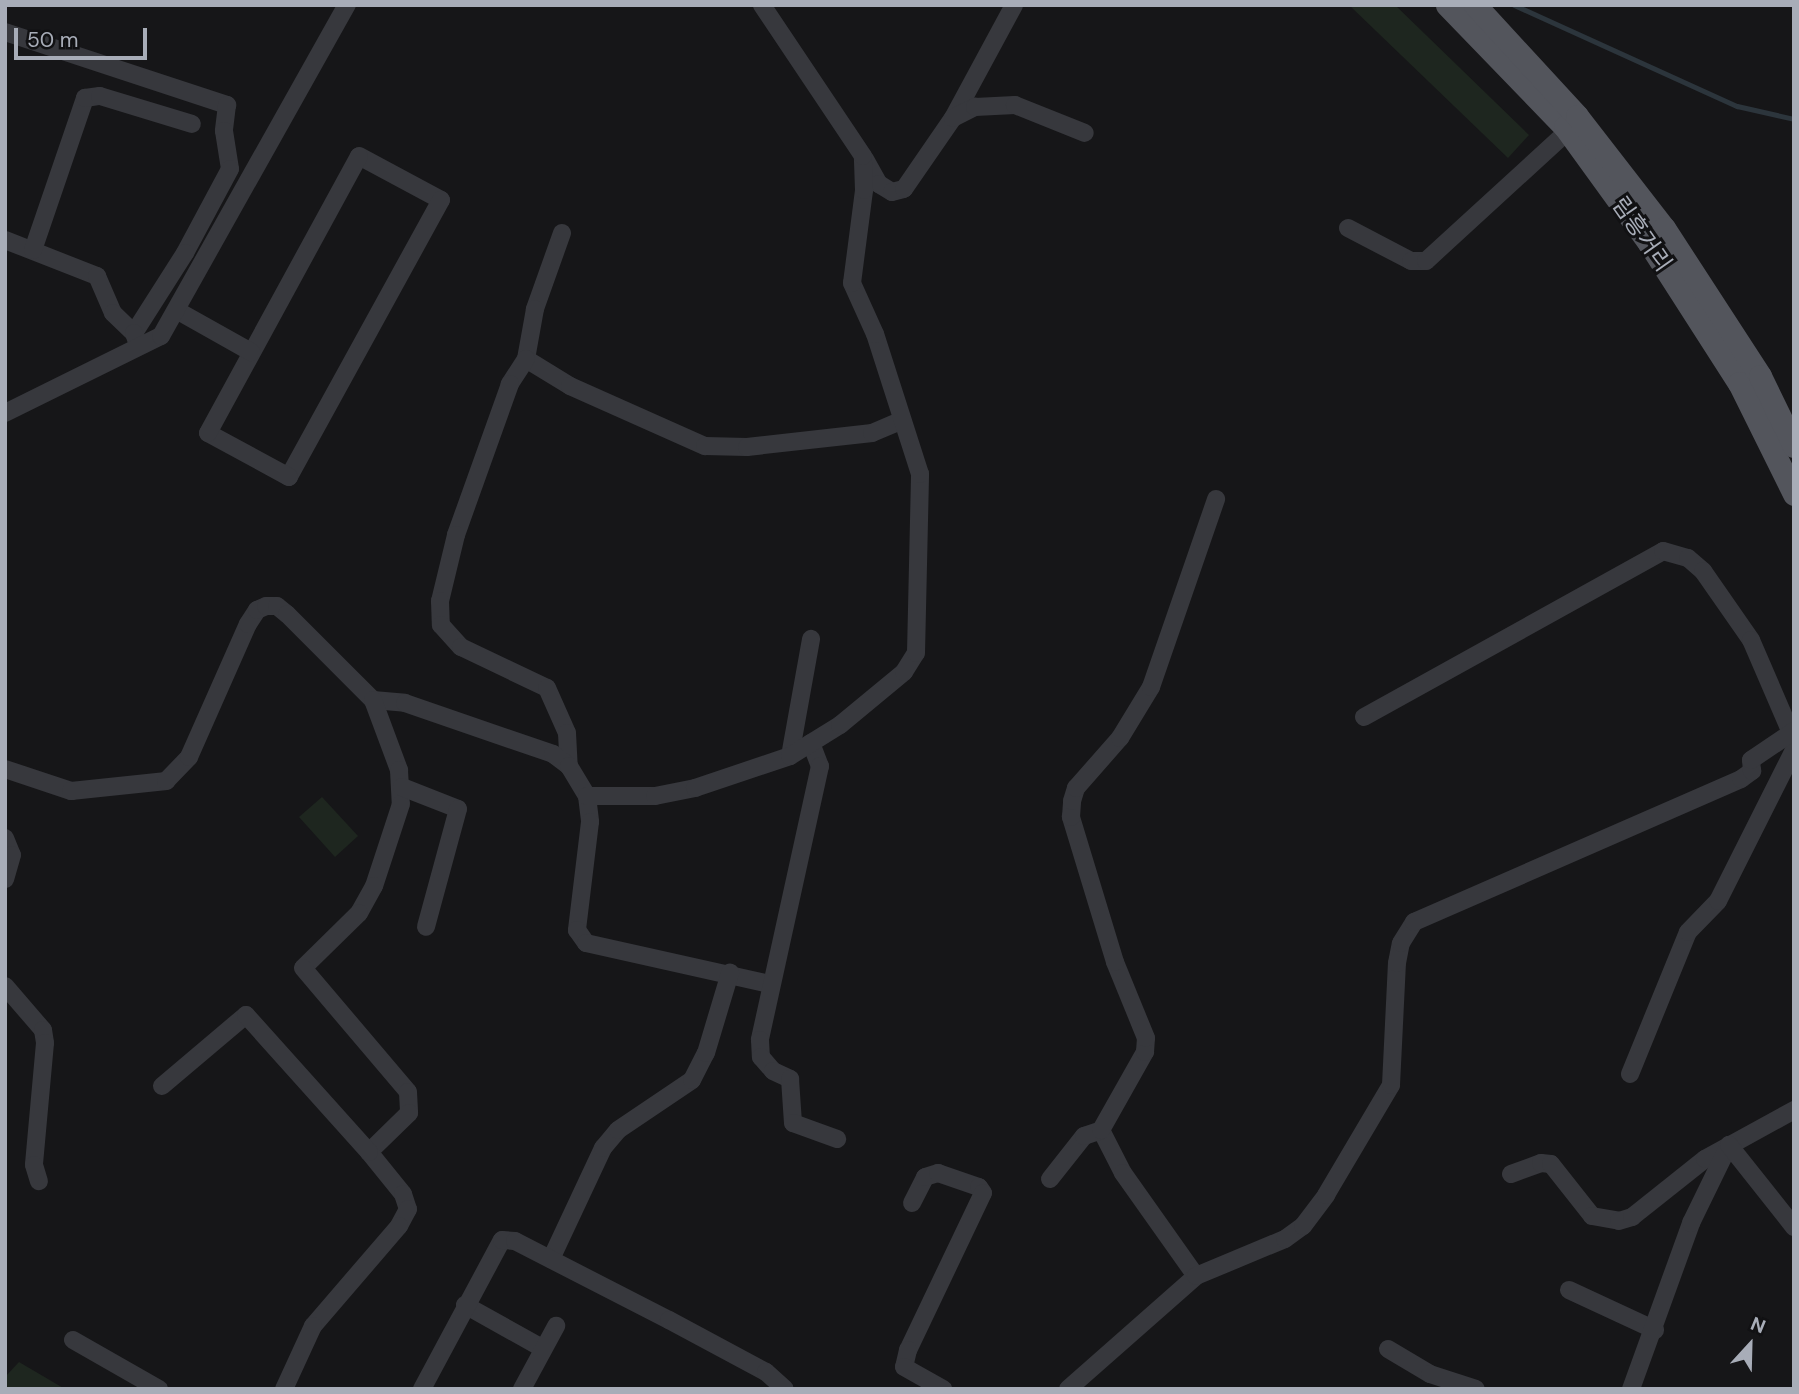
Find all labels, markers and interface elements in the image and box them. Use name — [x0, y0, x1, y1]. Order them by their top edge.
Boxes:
scale bar — [18, 14, 150, 58]
text: 50 m — [27, 26, 78, 54]
street label: 림흥거리 — [1606, 191, 1678, 277]
north arrow — [1715, 1310, 1785, 1380]
text: N — [1747, 1311, 1769, 1339]

